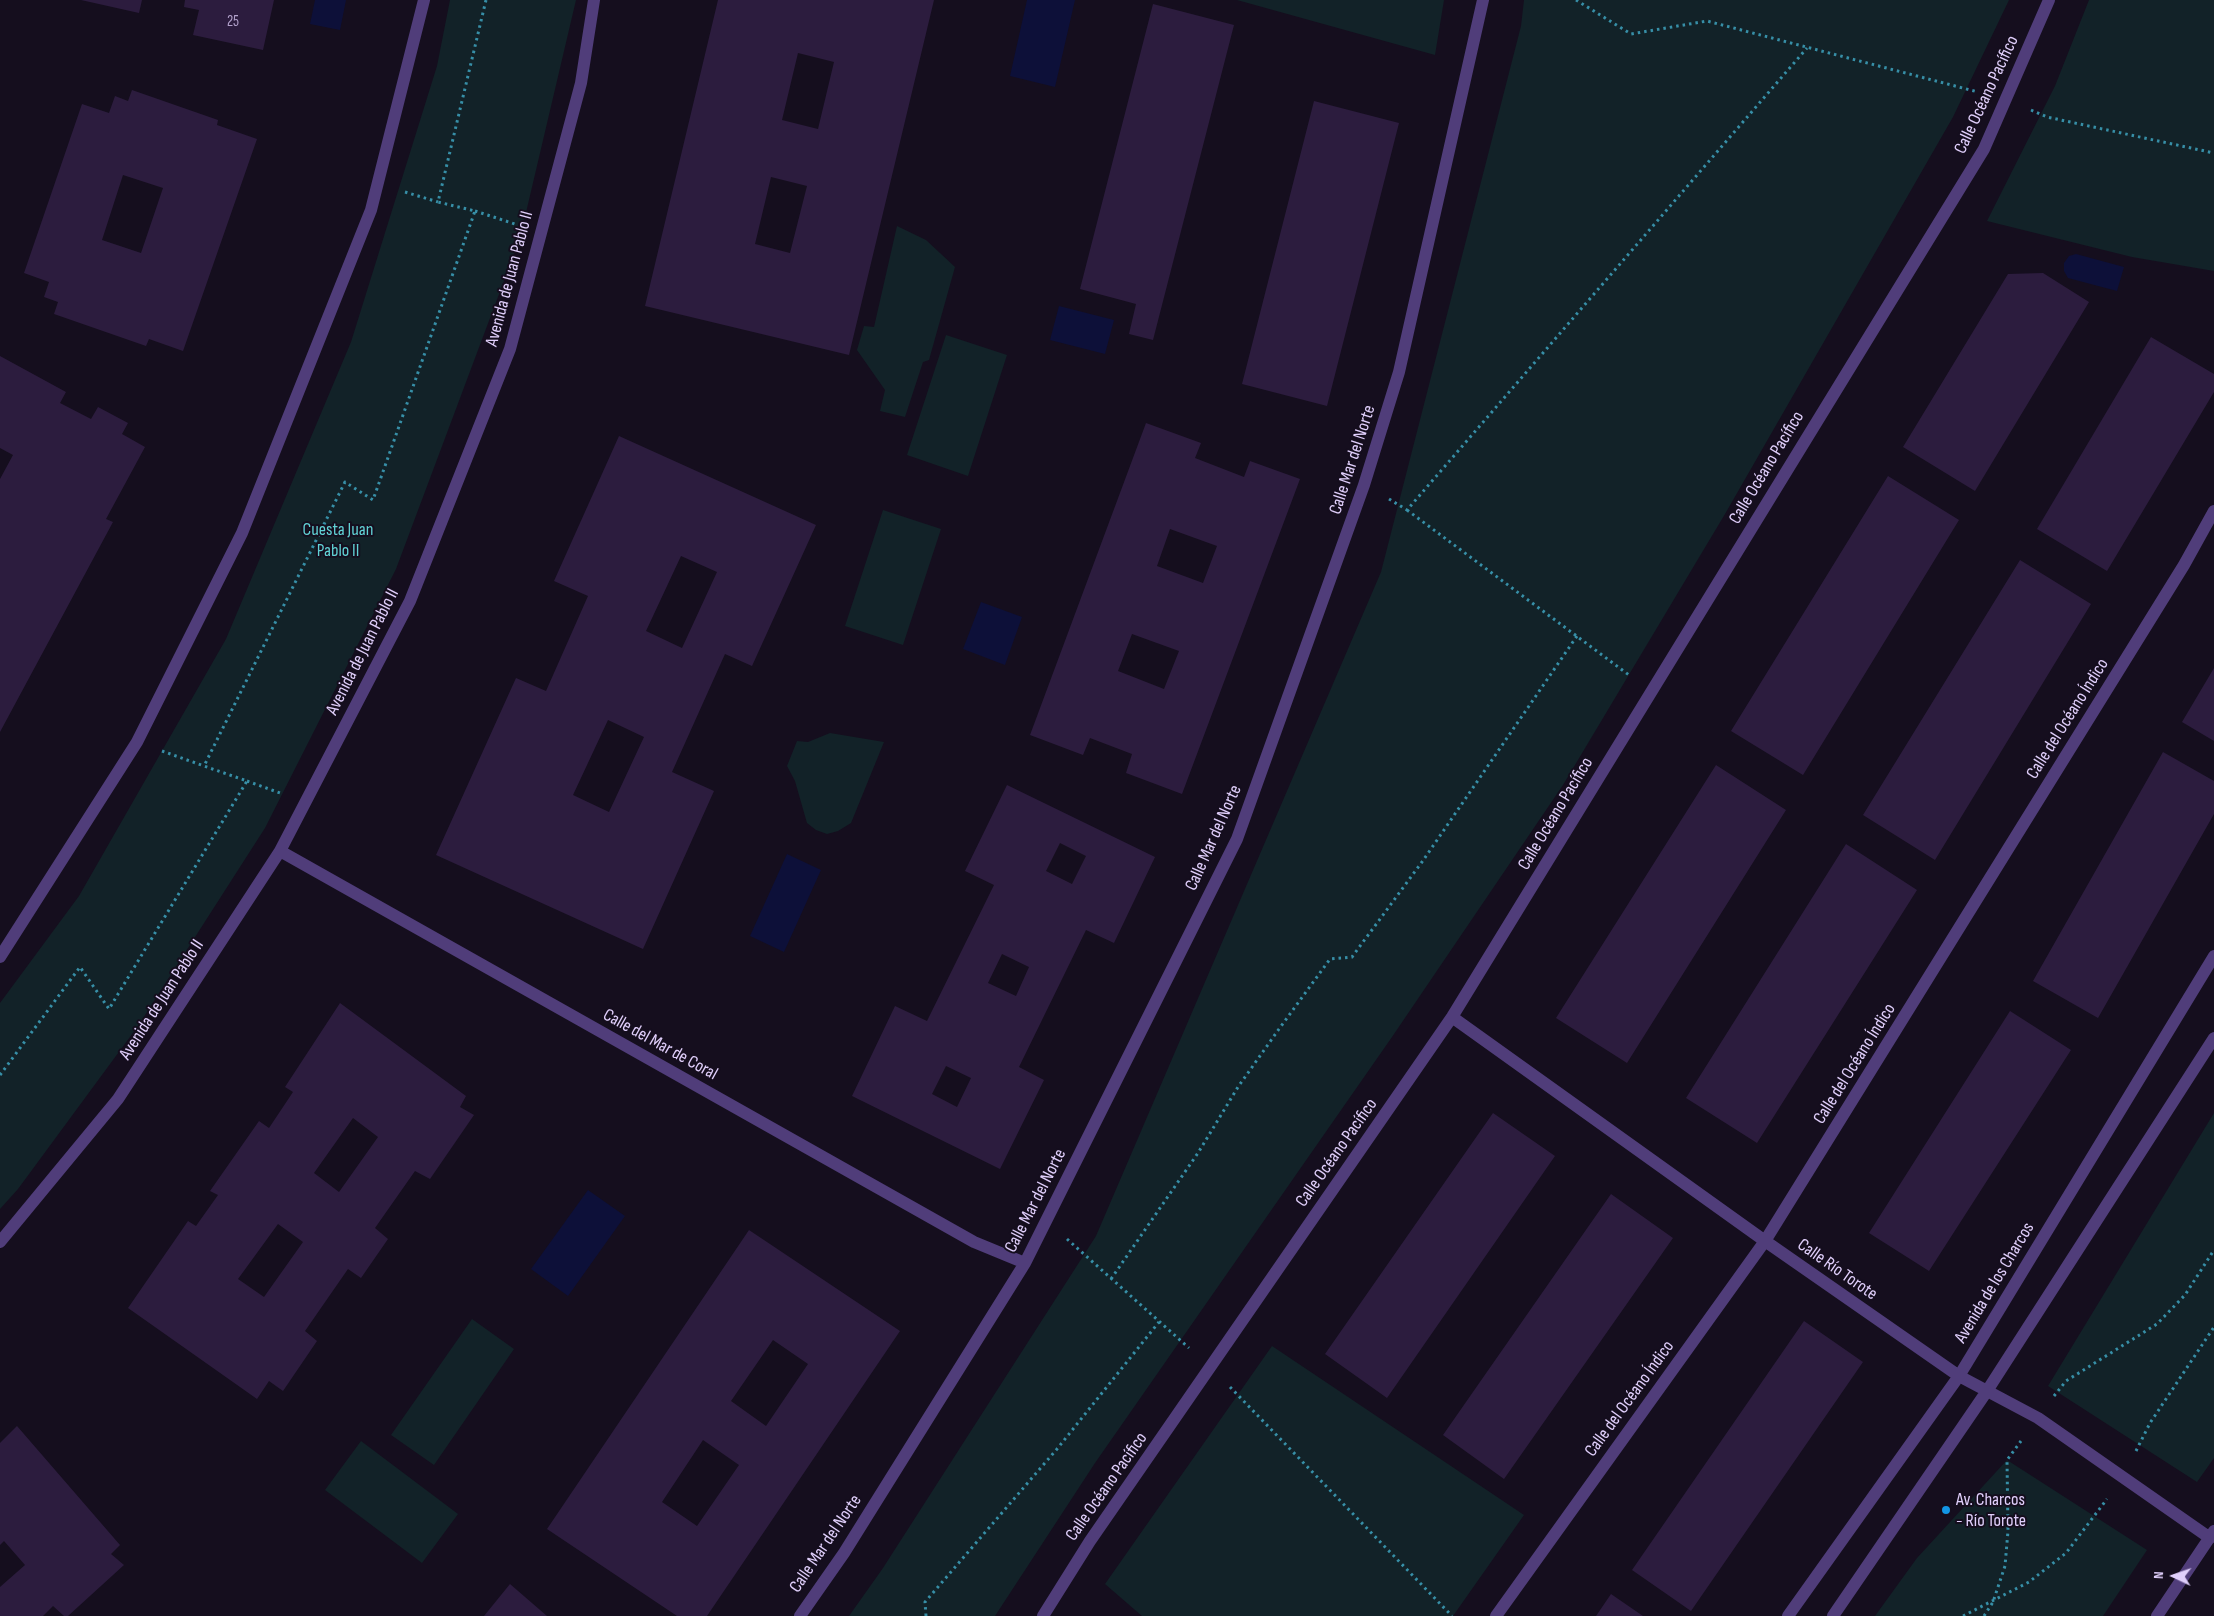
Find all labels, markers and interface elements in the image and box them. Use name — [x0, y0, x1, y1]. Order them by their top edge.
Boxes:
house number: 25 — [227, 13, 239, 31]
street label: Calle Océano Pacífico — [1950, 33, 2024, 157]
street label: Avenida de Juan Pablo II — [482, 209, 538, 349]
street label: Calle Mar del Norte — [1325, 403, 1381, 517]
street label: Calle Océano Pacífico — [1725, 408, 1809, 528]
park label: Cuesta Juan Pablo II — [303, 519, 373, 562]
street label: Avenida de Juan Pablo II — [322, 585, 404, 719]
street label: Calle del Océano Índico — [2022, 655, 2114, 783]
street label: Calle Océano Pacífico — [1514, 754, 1598, 874]
street label: Calle Mar del Norte — [1181, 782, 1247, 894]
street label: Avenida de Juan Pablo II — [115, 936, 209, 1064]
street label: Calle del Océano Índico — [1809, 1000, 1901, 1128]
street label: Calle del Mar de Coral — [599, 1005, 721, 1085]
street label: Calle Océano Pacífico — [1292, 1095, 1382, 1211]
street label: Calle Mar del Norte — [1001, 1146, 1071, 1256]
street label: Avenida de los Charcos — [1950, 1219, 2040, 1347]
street label: Calle Río Torote — [1793, 1235, 1881, 1305]
street label: Calle del Océano Índico — [1581, 1337, 1679, 1461]
street label: Calle Océano Pacífico — [1062, 1429, 1152, 1545]
place label: Av. Charcos - Río Torote — [1956, 1489, 2026, 1532]
street label: Calle Mar del Norte — [785, 1491, 867, 1597]
marker: Av. Charcos - Río Torote — [1940, 1504, 1952, 1516]
north arrow — [2149, 1551, 2199, 1601]
text: N — [2150, 1571, 2167, 1579]

